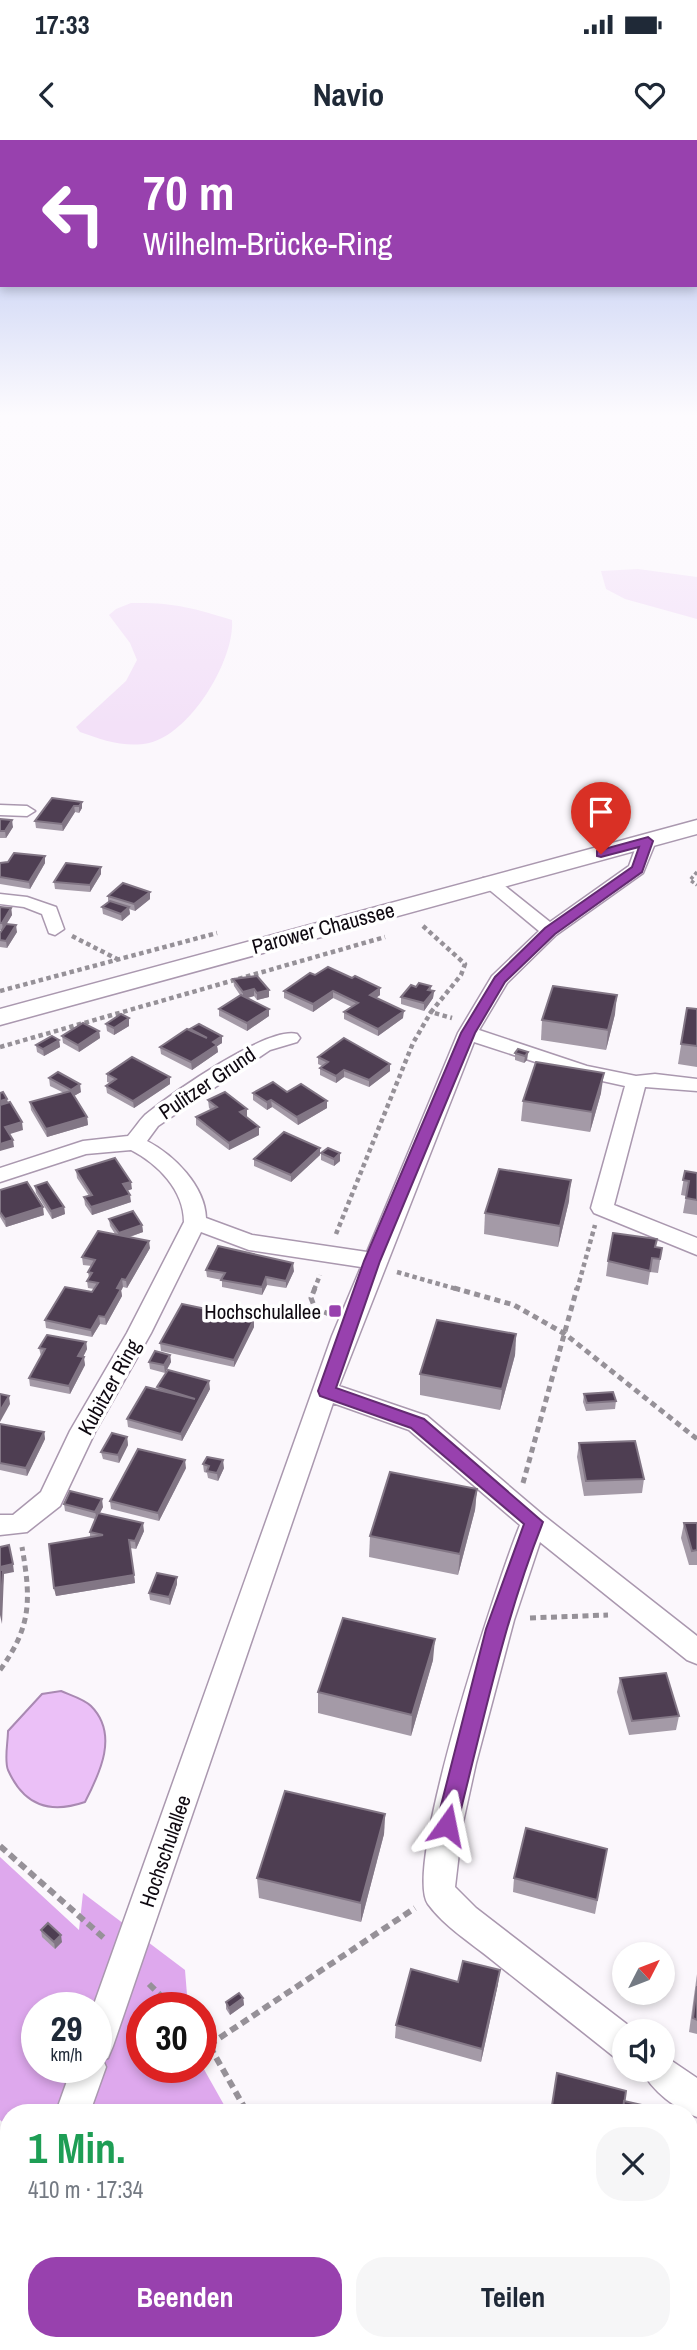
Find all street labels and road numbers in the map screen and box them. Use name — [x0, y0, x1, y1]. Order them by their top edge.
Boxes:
street label: Parower Chaussee — [249, 895, 397, 961]
street label: Pulitzer Grund — [153, 1040, 261, 1126]
street label: Kubitzer Ring — [71, 1334, 147, 1440]
street label: Hochschulallee — [132, 1791, 198, 1911]

